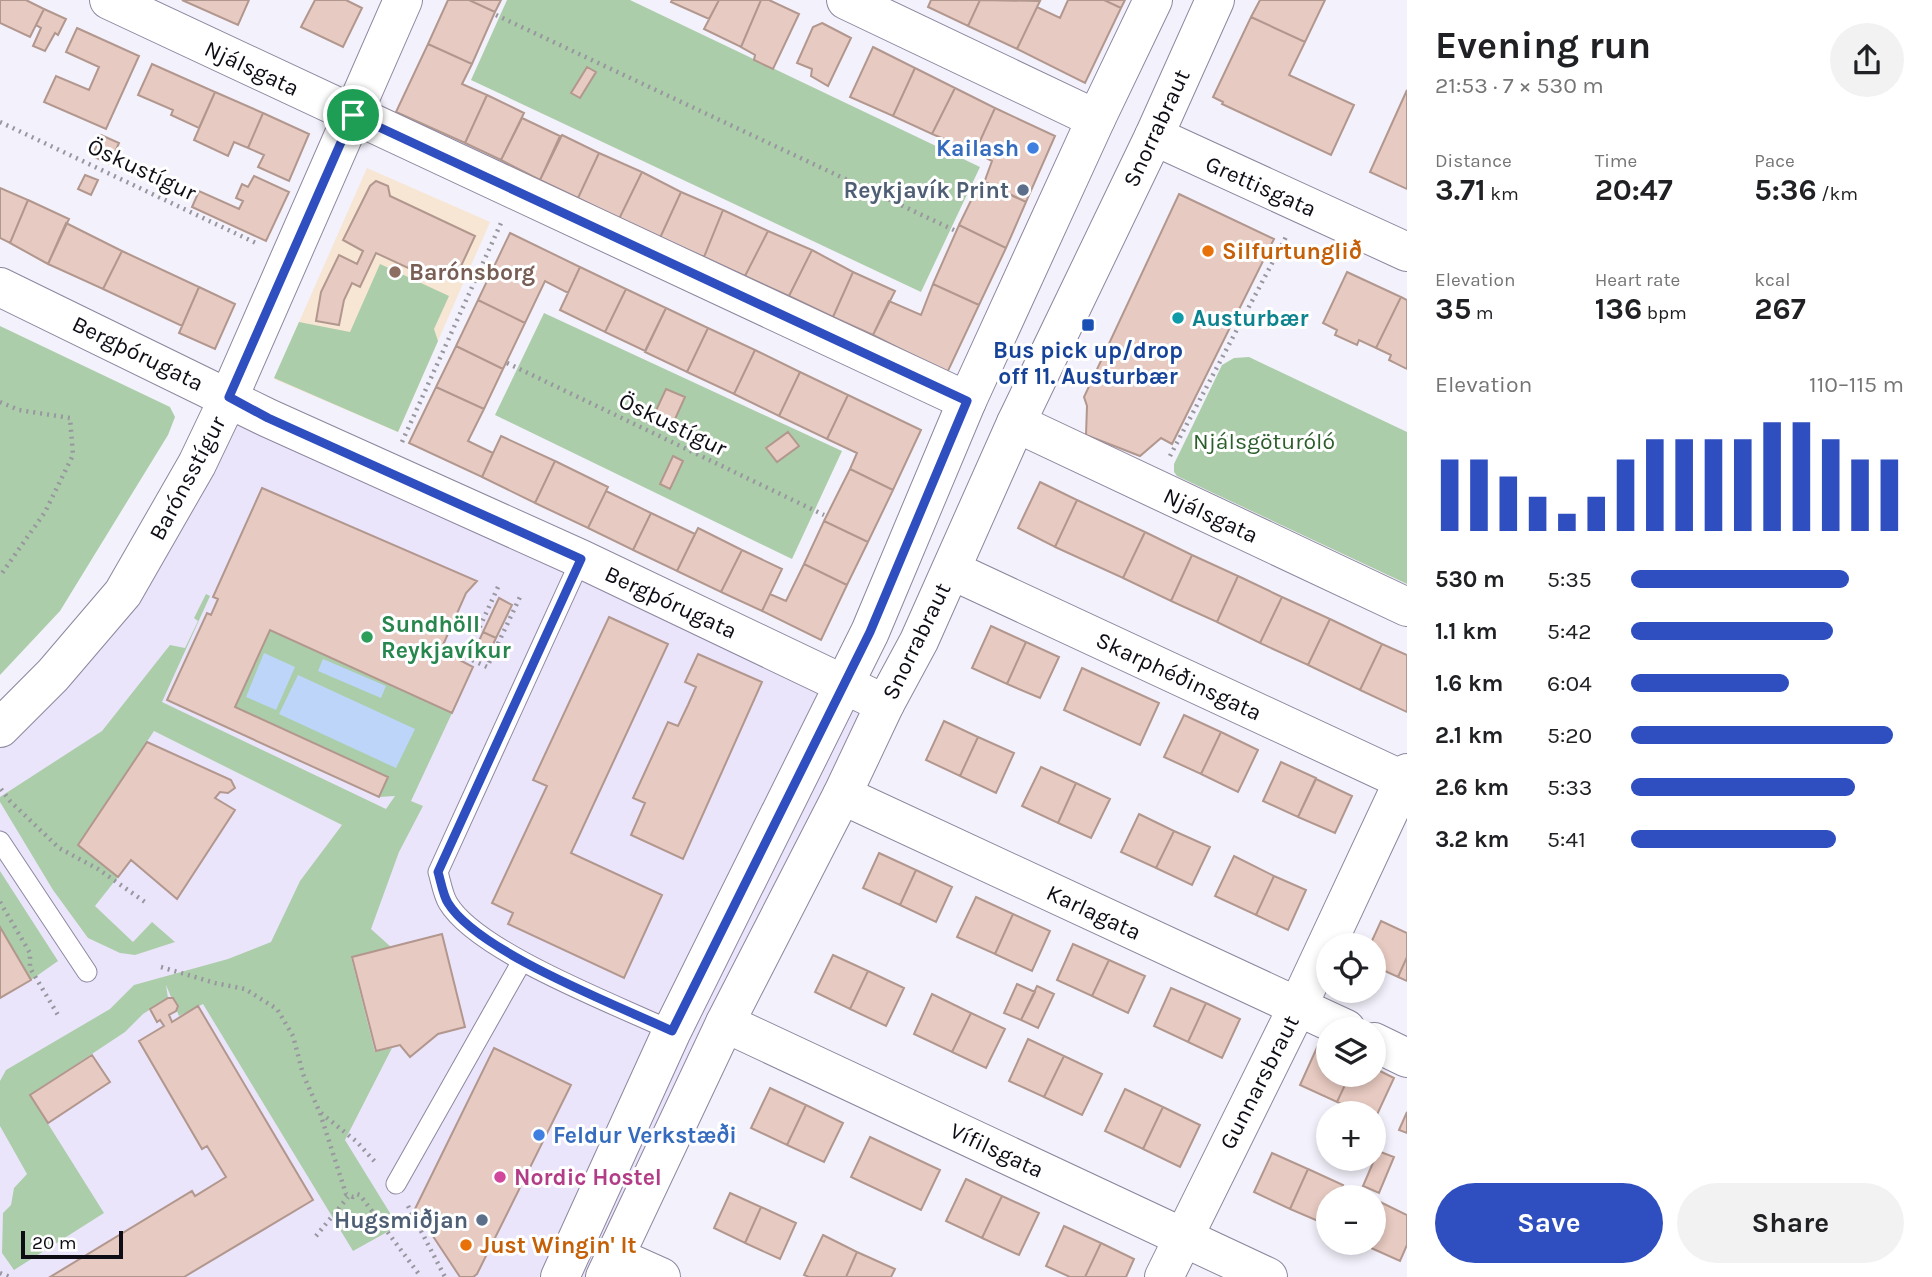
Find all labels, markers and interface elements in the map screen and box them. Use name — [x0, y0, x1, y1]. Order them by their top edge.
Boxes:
text: Evening run — [1435, 23, 1651, 68]
button: share — [1830, 23, 1904, 97]
street label: Njálsgata — [200, 35, 303, 102]
street label: Snorrabraut — [1117, 65, 1196, 191]
text: 21:53 · 7 × 530 m — [1435, 72, 1604, 99]
pin — [323, 85, 383, 145]
icon: arrive — [334, 96, 372, 134]
street label: Öskustígur — [83, 133, 201, 207]
place label: Kailash — [936, 135, 1019, 162]
marker: Kailash — [1025, 140, 1041, 156]
street label: Grettisgata — [1201, 150, 1320, 223]
text: Distance — [1435, 150, 1512, 172]
text: Time — [1595, 150, 1637, 172]
text: Pace — [1754, 150, 1795, 172]
text: 3.71 — [1435, 172, 1486, 208]
text: 20:47 — [1595, 172, 1673, 208]
text: 5:36 — [1754, 172, 1817, 208]
place label: Reykjavík Print — [844, 177, 1009, 204]
marker: Reykjavík Print — [1015, 182, 1031, 198]
text: km — [1486, 183, 1519, 205]
text: /km — [1817, 183, 1858, 205]
place label: Silfurtunglið — [1222, 238, 1362, 265]
marker: Silfurtunglið — [1200, 243, 1216, 259]
place label: Barónsborg — [409, 259, 535, 286]
marker: Barónsborg — [387, 264, 403, 280]
text: Elevation — [1435, 269, 1515, 291]
text: Heart rate — [1595, 269, 1680, 291]
text: kcal — [1754, 269, 1791, 291]
text: 35 — [1435, 291, 1471, 327]
text: 136 — [1595, 291, 1642, 327]
text: 267 — [1754, 291, 1806, 327]
text: m — [1471, 302, 1493, 324]
text: bpm — [1642, 302, 1687, 324]
place label: Austurbær — [1192, 305, 1308, 332]
street label: Bergþórugata — [68, 310, 208, 397]
marker: Austurbær — [1170, 310, 1186, 326]
marker: Bus pick up/drop off 11. Austurbær — [1080, 317, 1096, 333]
place label: Bus pick up/drop off 11. Austurbær — [993, 337, 1183, 390]
text: Elevation — [1435, 371, 1532, 398]
text: 110–115 m — [1809, 371, 1904, 398]
street label: Öskustígur — [614, 387, 732, 462]
street label: Barónsstígur — [143, 411, 232, 545]
park label: Njálsgöturóló — [1193, 428, 1335, 455]
street label: Njálsgata — [1159, 482, 1262, 549]
street label: Bergþórugata — [600, 560, 741, 645]
text: 530 m — [1435, 566, 1505, 593]
text: 5:35 — [1547, 566, 1592, 593]
street label: Snorrabraut — [877, 578, 957, 704]
place label: Sundhöll Reykjavíkur — [381, 611, 511, 664]
text: 1.1 km — [1435, 618, 1498, 645]
text: 5:42 — [1547, 618, 1591, 645]
street label: Skarphéðinsgata — [1092, 626, 1266, 727]
marker: Sundhöll Reykjavíkur — [359, 629, 375, 645]
text: 1.6 km — [1435, 670, 1503, 697]
text: 6:04 — [1547, 670, 1592, 697]
text: 2.1 km — [1435, 722, 1503, 749]
text: 5:20 — [1547, 722, 1592, 749]
text: 2.6 km — [1435, 774, 1509, 801]
text: 5:33 — [1547, 774, 1592, 801]
text: 3.2 km — [1435, 826, 1509, 853]
text: 5:41 — [1547, 826, 1586, 853]
street label: Karlagata — [1042, 879, 1145, 946]
map controls — [1316, 933, 1386, 1255]
button: locate — [1316, 933, 1386, 1003]
street label: Gunnarsbraut — [1214, 1010, 1305, 1154]
button: layers — [1316, 1017, 1386, 1087]
button: + — [1316, 1101, 1386, 1171]
street label: Vífilsgata — [946, 1117, 1048, 1184]
place label: Feldur Verkstæði — [553, 1122, 737, 1149]
marker: Feldur Verkstæði — [531, 1127, 547, 1143]
place label: Nordic Hostel — [514, 1164, 662, 1191]
marker: Nordic Hostel — [492, 1169, 508, 1185]
button: Save — [1435, 1183, 1663, 1263]
button: Share — [1677, 1183, 1904, 1263]
button: − — [1316, 1185, 1386, 1255]
place label: Hugsmiðjan — [334, 1207, 468, 1234]
marker: Hugsmiðjan — [474, 1212, 490, 1228]
scale bar — [21, 1228, 122, 1260]
text: 20 m — [32, 1232, 77, 1254]
place label: Just Wingin' It — [480, 1232, 637, 1259]
marker: Just Wingin' It — [458, 1237, 474, 1253]

